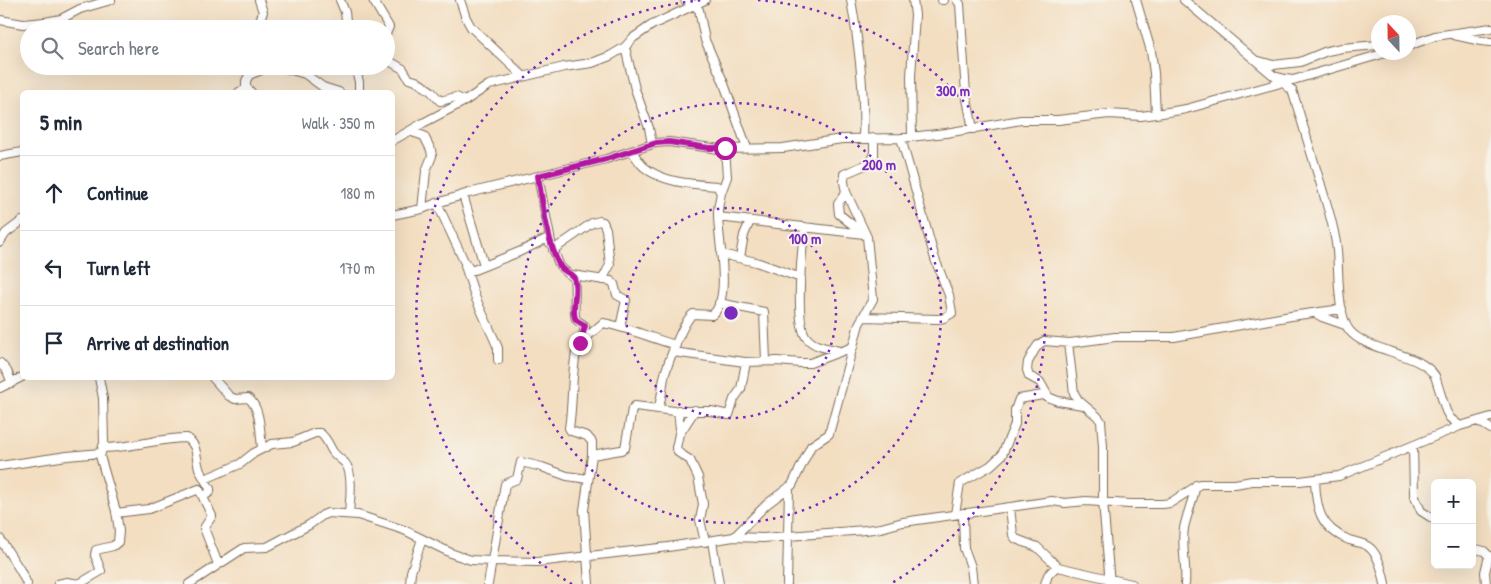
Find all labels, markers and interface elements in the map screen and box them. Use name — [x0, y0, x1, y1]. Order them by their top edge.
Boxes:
north arrow — [1371, 15, 1416, 60]
search box — [20, 20, 395, 75]
icon: search — [38, 34, 66, 62]
text: Search here — [78, 35, 159, 61]
text: 300 m — [936, 80, 970, 101]
text: 5 min — [40, 108, 82, 137]
text: Walk · 350 m — [302, 112, 375, 134]
route start — [714, 137, 737, 160]
text: 200 m — [862, 154, 896, 175]
icon: ahead — [40, 179, 68, 207]
text: Continue — [87, 180, 148, 206]
text: 180 m — [341, 182, 375, 204]
text: 100 m — [789, 228, 821, 249]
icon: left — [40, 254, 68, 282]
text: Turn left — [87, 255, 150, 281]
text: 170 m — [340, 257, 375, 279]
centre of rings — [722, 304, 740, 322]
icon: arrive — [40, 329, 68, 357]
text: Arrive at destination — [87, 330, 229, 356]
route end — [569, 332, 592, 355]
map controls — [1431, 479, 1476, 569]
button: + — [1431, 479, 1476, 524]
button: − — [1431, 524, 1476, 569]

